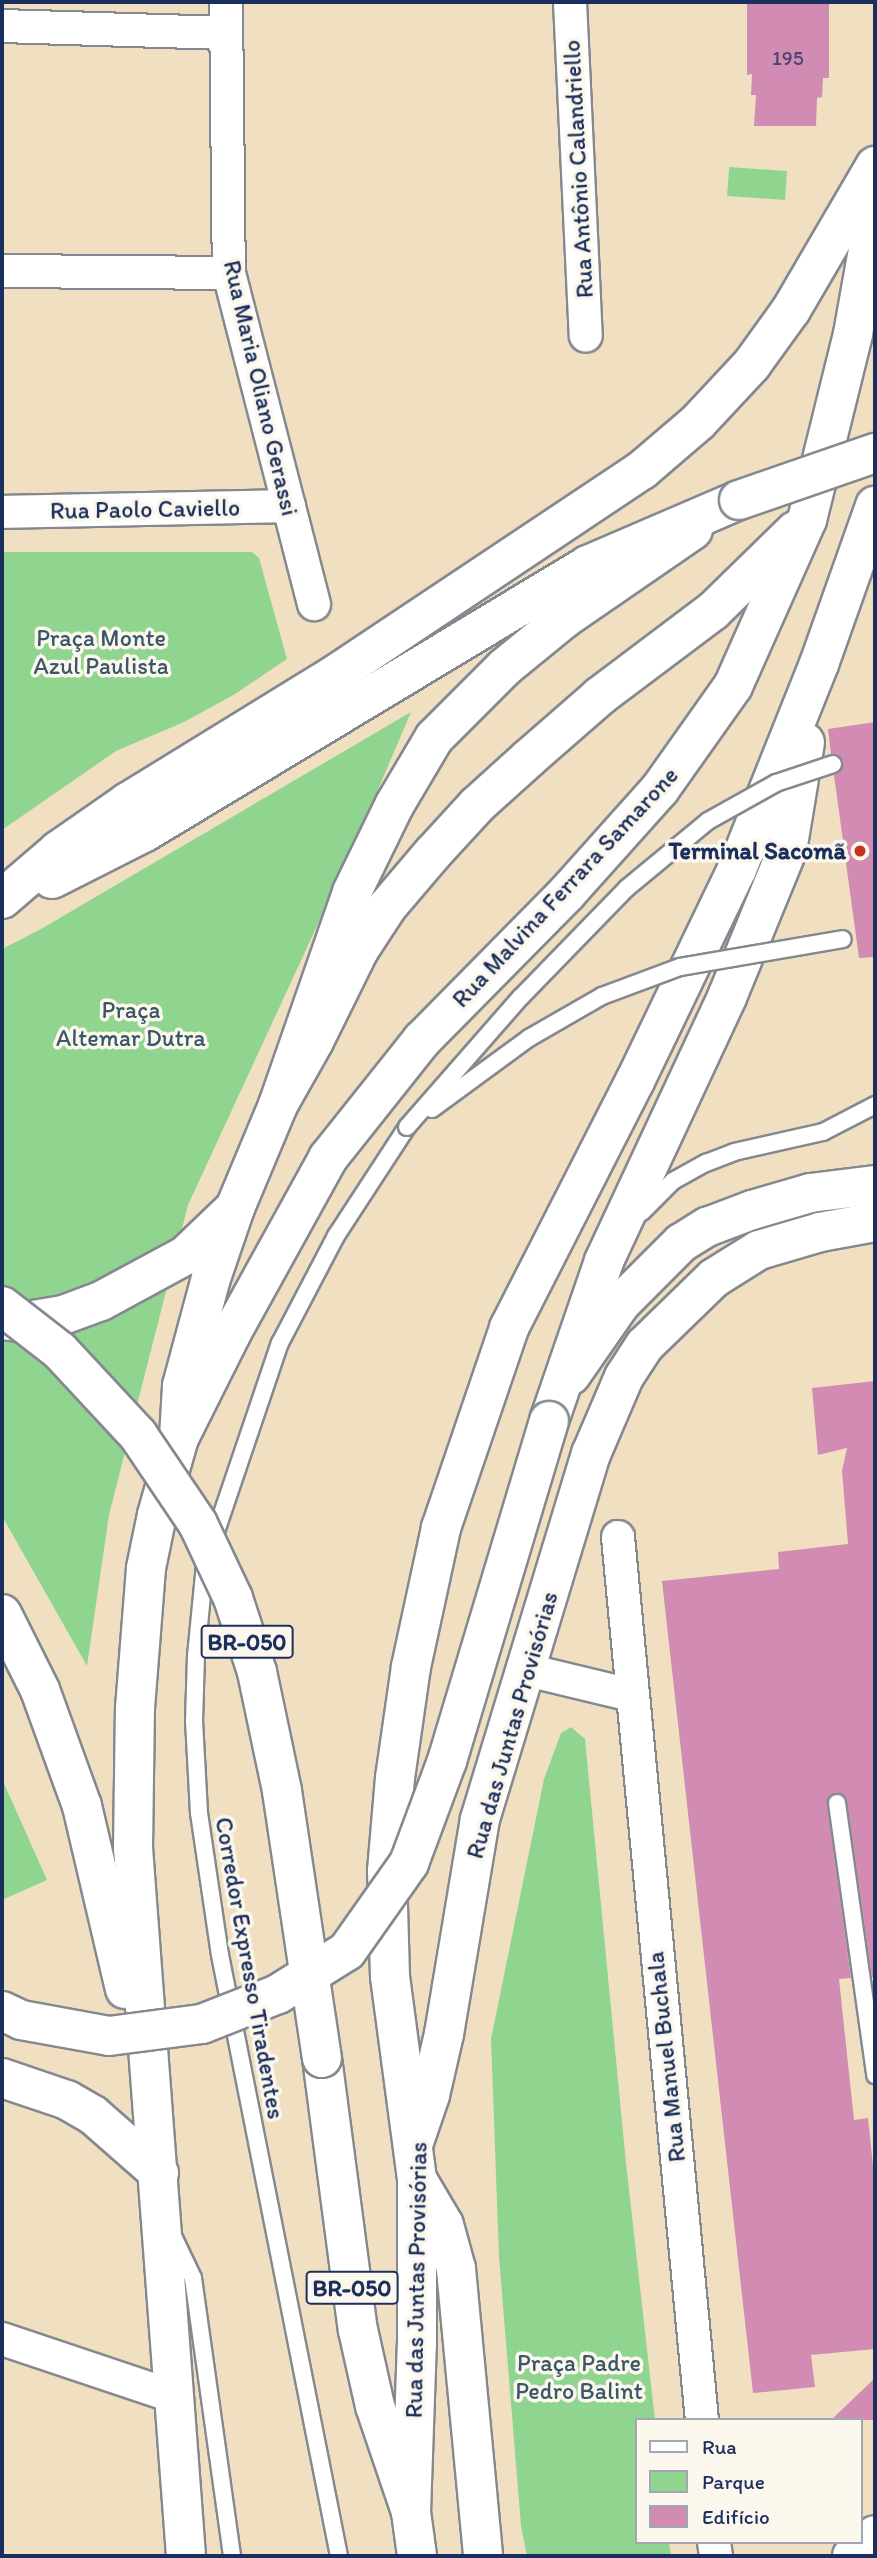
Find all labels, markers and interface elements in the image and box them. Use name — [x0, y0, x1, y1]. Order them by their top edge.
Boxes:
street label: Rua Antônio Calandriello — [557, 40, 599, 298]
house number: 195 — [772, 45, 804, 71]
street label: Rua Maria Oliano Gerassi — [218, 258, 304, 518]
street label: Rua Paolo Caviello — [50, 493, 240, 525]
park label: Praça Monte Azul Paulista — [33, 624, 169, 680]
street label: Rua Malvina Ferrara Samarone — [446, 761, 684, 1013]
place label: Terminal Sacomã — [669, 837, 846, 865]
marker: Terminal Sacomã — [852, 843, 868, 859]
park label: Praça Altemar Dutra — [57, 996, 205, 1052]
street label: Rua das Juntas Provisórias — [460, 1588, 564, 1862]
road number: BR-050 — [200, 1623, 294, 1662]
street label: Corredor Expresso Tiradentes — [209, 1816, 291, 2120]
street label: Rua Manuel Buchala — [641, 1951, 691, 2163]
street label: Rua das Juntas Provisórias — [399, 2141, 433, 2419]
road number: BR-050 — [305, 2268, 399, 2308]
park label: Praça Padre Pedro Balint — [515, 2349, 643, 2405]
legend — [636, 2418, 863, 2544]
text: Rua — [702, 2434, 737, 2459]
text: Parque — [702, 2469, 765, 2494]
text: Edifício — [702, 2504, 770, 2529]

